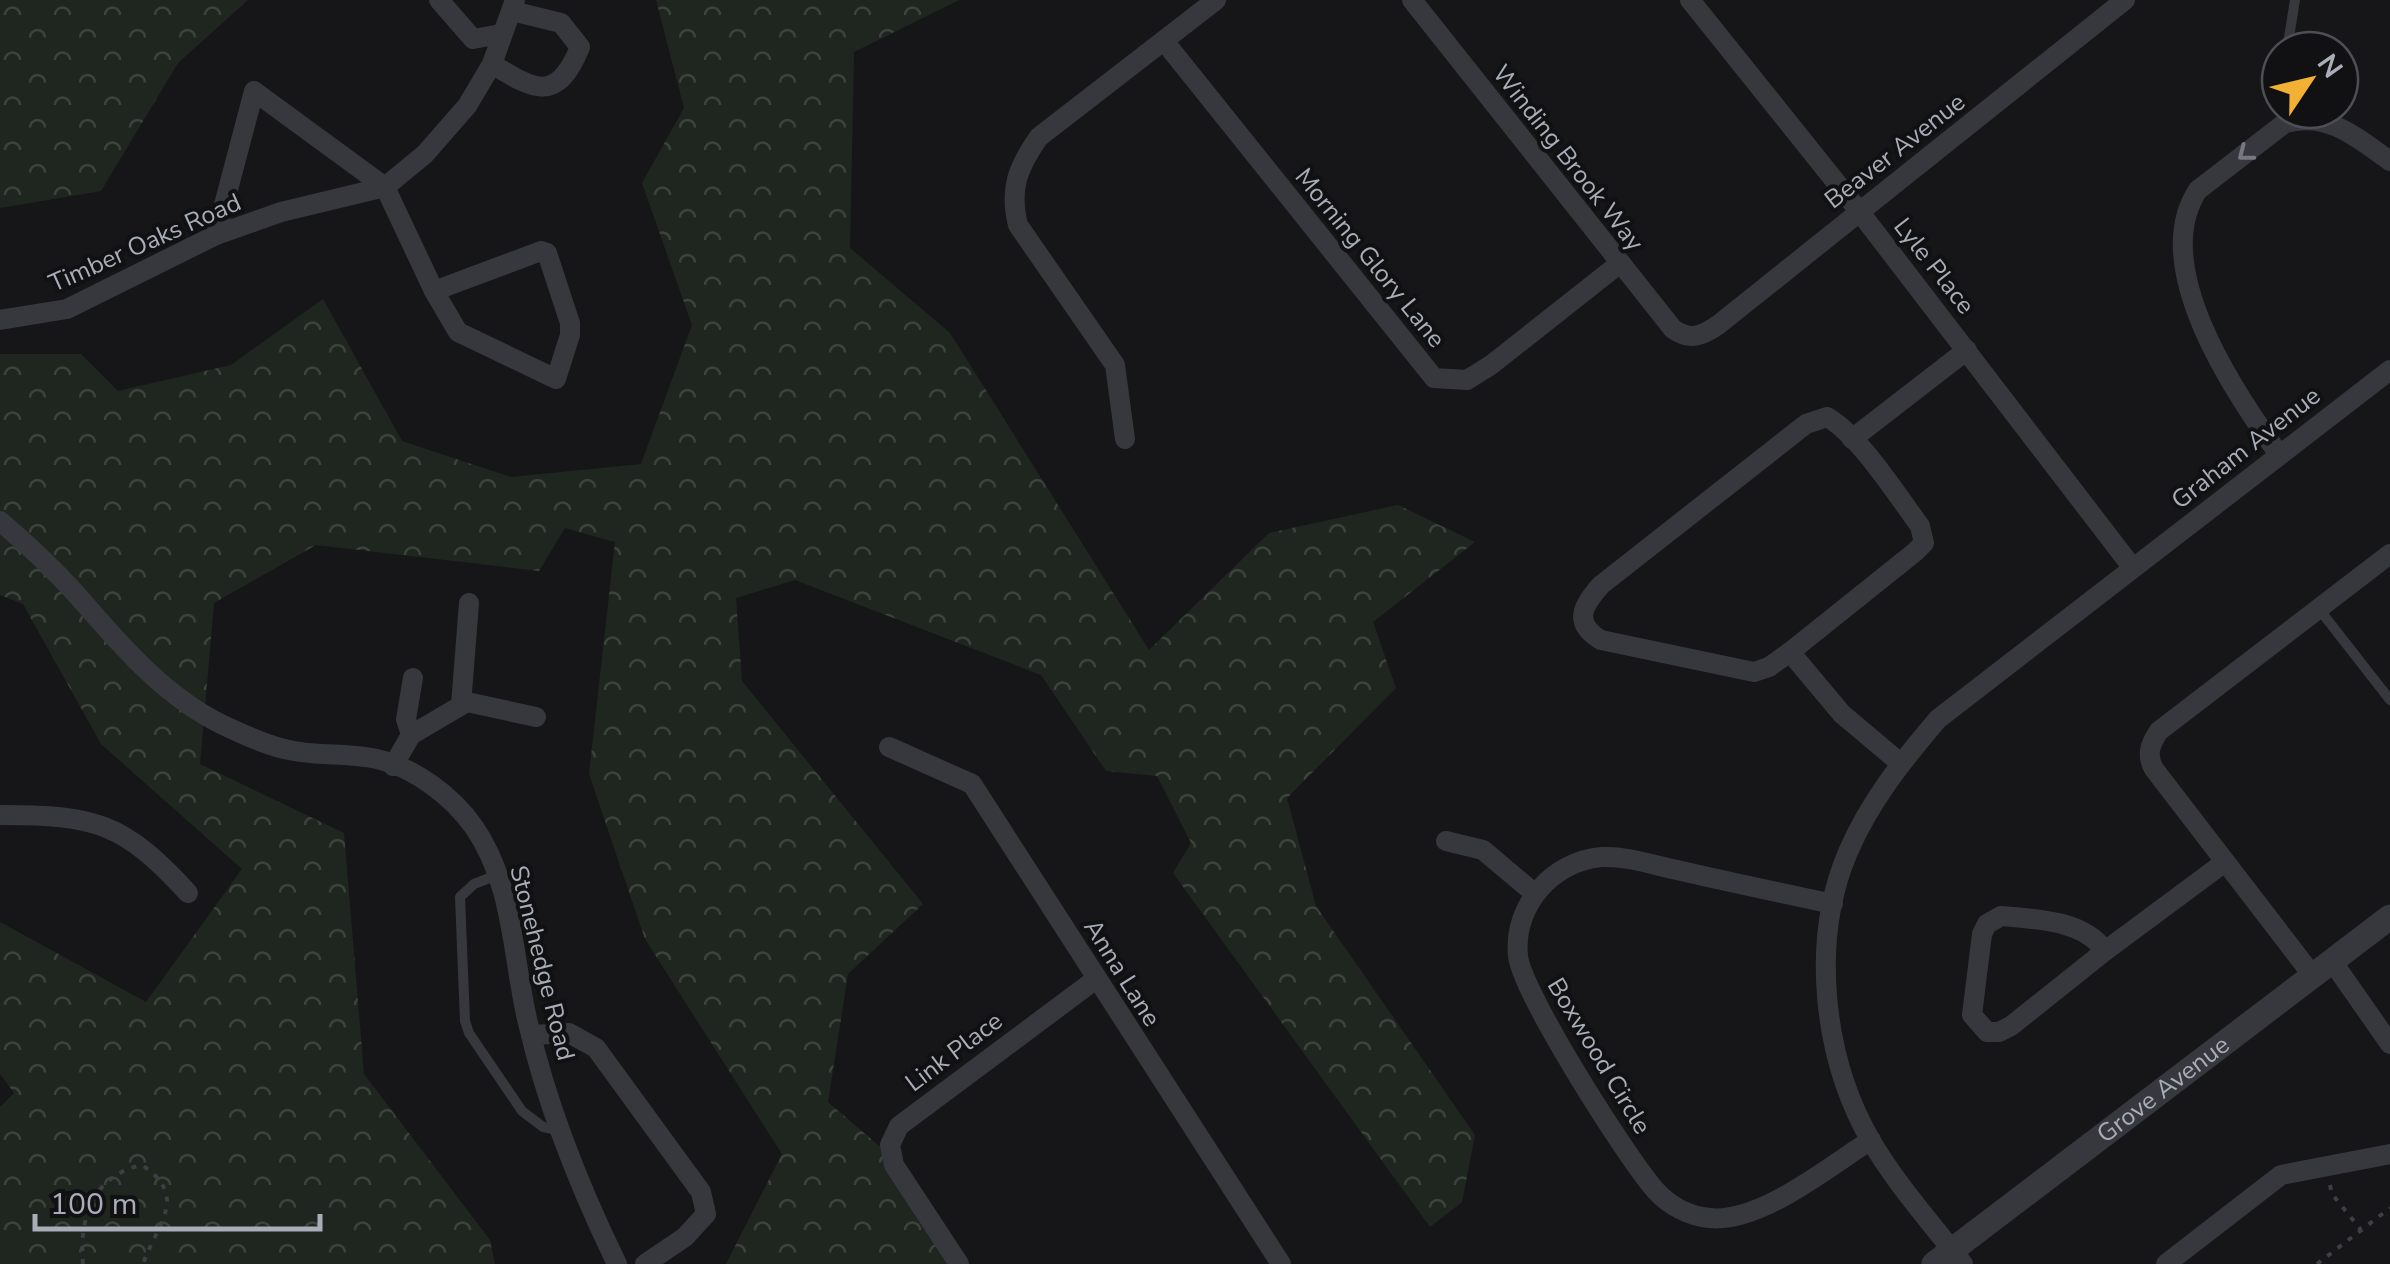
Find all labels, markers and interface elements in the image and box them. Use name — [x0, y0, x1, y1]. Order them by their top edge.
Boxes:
north arrow — [2260, 30, 2360, 130]
text: N — [2308, 47, 2351, 86]
street label: Winding Brook Way — [1485, 58, 1652, 258]
street label: Beaver Avenue — [1818, 85, 1972, 217]
one-way arrow — [2238, 142, 2256, 159]
street label: Morning Glory Lane — [1287, 161, 1453, 355]
street label: Timber Oaks Road — [44, 185, 246, 301]
street label: Lyle Place — [1886, 211, 1982, 321]
street label: Graham Avenue — [2164, 379, 2328, 517]
street label: Stonehedge Road — [501, 862, 583, 1064]
street label: Anna Lane — [1076, 913, 1168, 1033]
street label: Boxwood Circle — [1539, 972, 1659, 1140]
street label: Link Place — [898, 1004, 1010, 1100]
street label: Grove Avenue — [2090, 1028, 2236, 1151]
scale bar — [35, 1169, 320, 1231]
text: 100 m — [50, 1184, 137, 1225]

